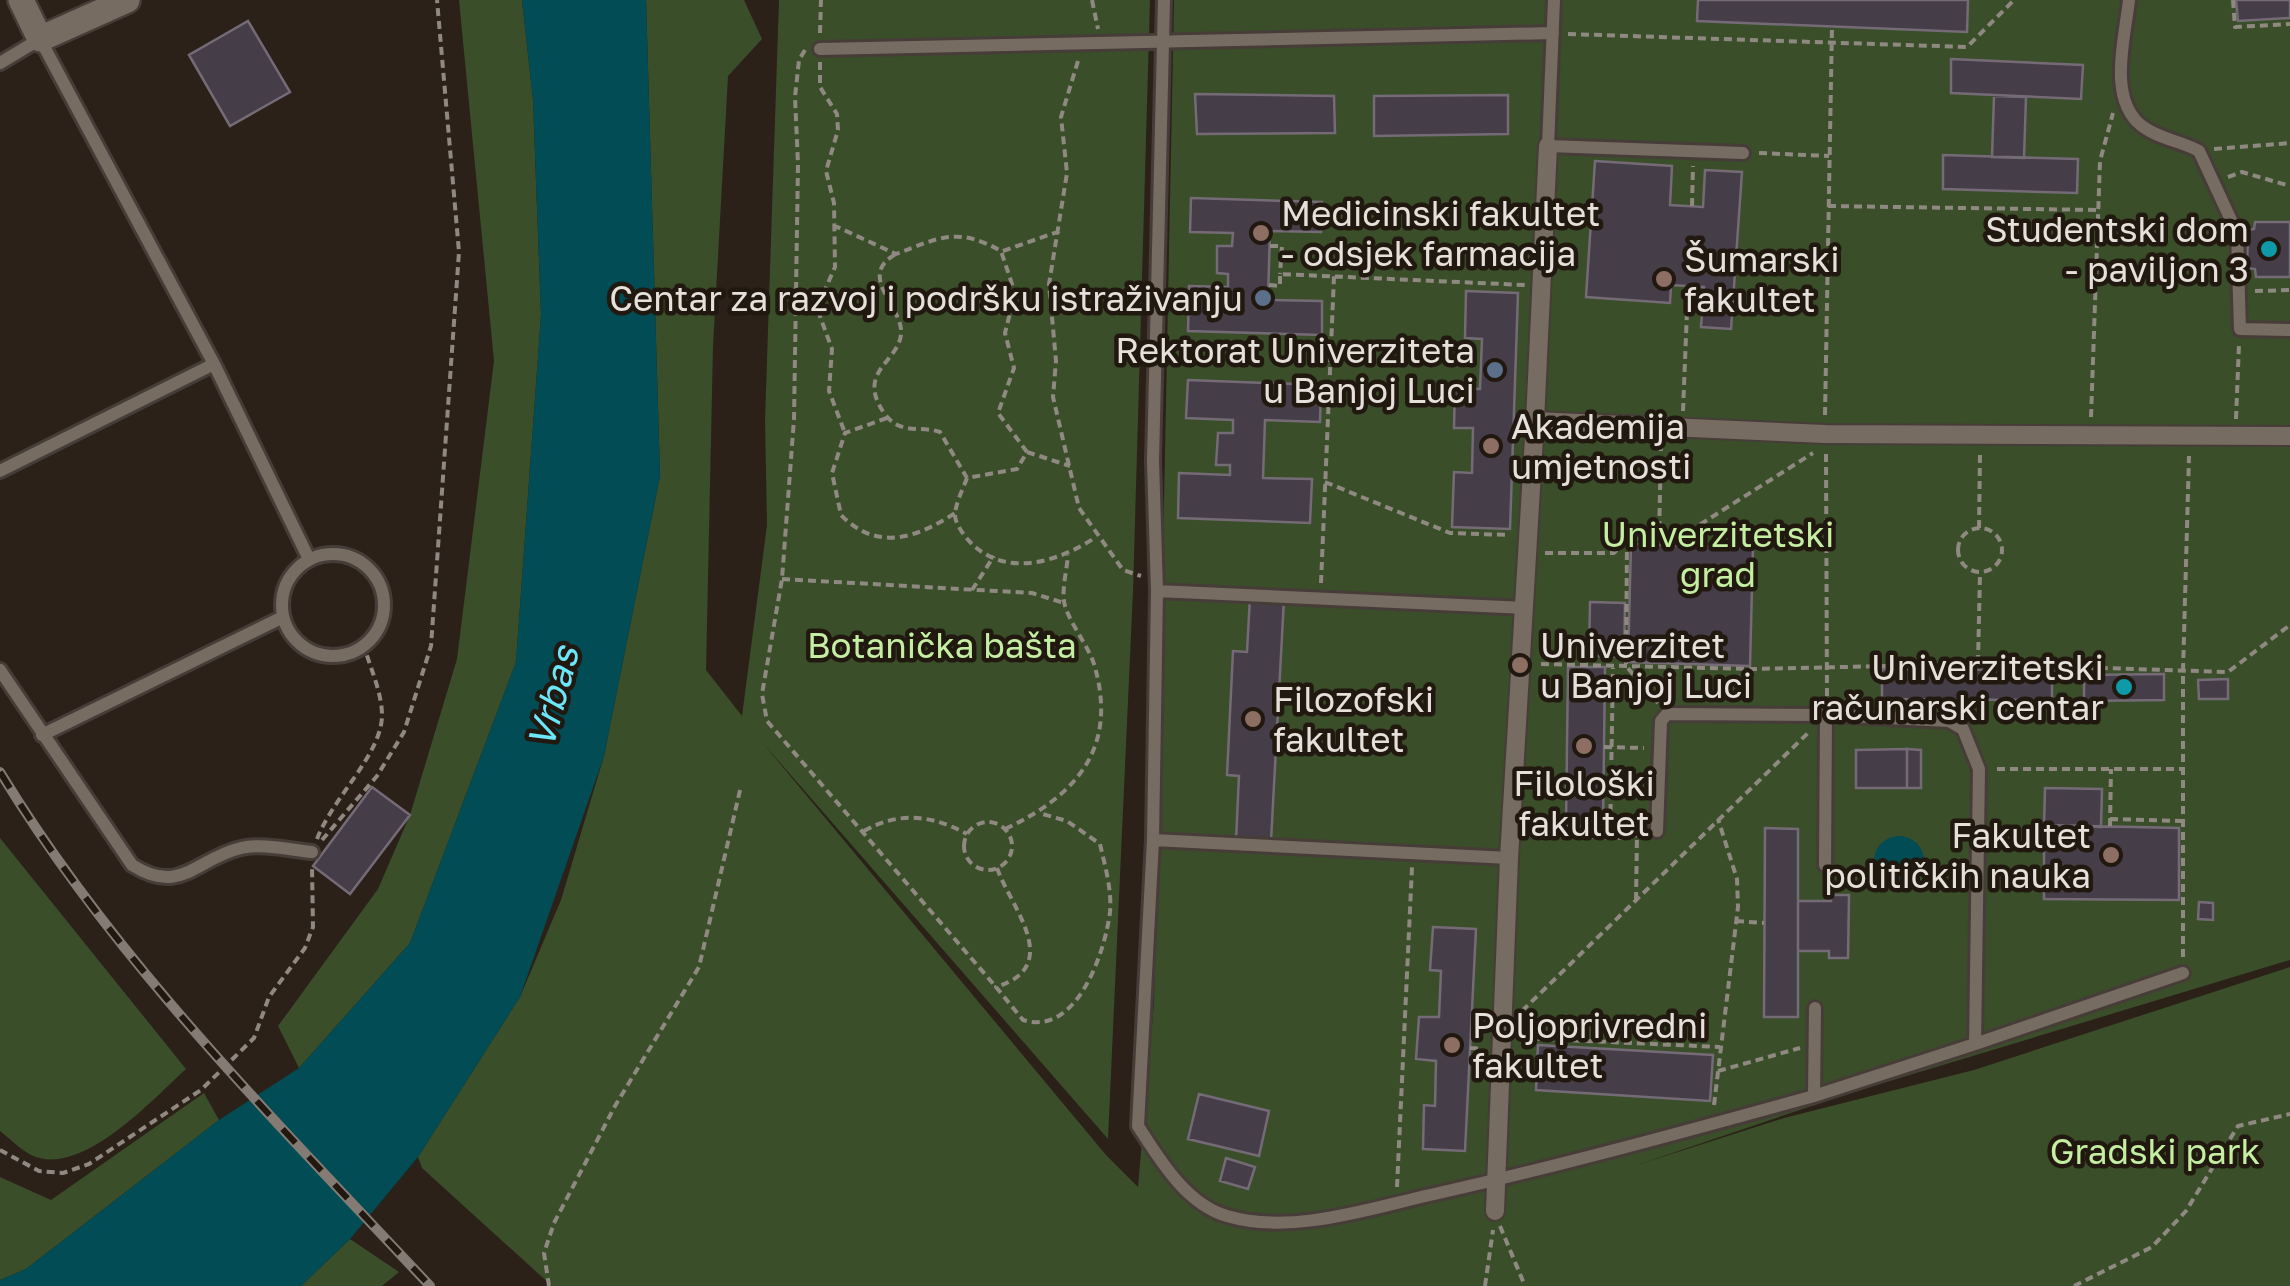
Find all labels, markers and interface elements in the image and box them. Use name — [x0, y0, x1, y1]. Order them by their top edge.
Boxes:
place label: Medicinski fakultet - odsjek farmacija — [1281, 192, 1600, 274]
place label: Studentski dom - paviljon 3 — [1985, 208, 2249, 290]
marker: Medicinski fakultet - odsjek farmacija — [1250, 222, 1272, 244]
place label: Šumarski fakultet — [1684, 238, 1840, 320]
marker: Studentski dom - paviljon 3 — [2258, 238, 2280, 260]
marker: Šumarski fakultet — [1653, 268, 1675, 290]
place label: Centar za razvoj i podršku istraživanju — [609, 277, 1243, 319]
marker: Centar za razvoj i podršku istraživanju — [1252, 287, 1274, 309]
place label: Rektorat Univerziteta u Banjoj Luci — [1115, 329, 1475, 411]
marker: Rektorat Univerziteta u Banjoj Luci — [1484, 359, 1506, 381]
place label: Akademija umjetnosti — [1511, 405, 1691, 487]
marker: Akademija umjetnosti — [1480, 435, 1502, 457]
park label: Univerzitetski grad — [1602, 513, 1834, 595]
park label: Botanička bašta — [807, 624, 1077, 666]
place label: Univerzitet u Banjoj Luci — [1540, 624, 1752, 706]
water label: Vrbas — [517, 639, 588, 753]
place label: Univerzitetski računarski centar — [1811, 646, 2104, 728]
marker: Univerzitet u Banjoj Luci — [1509, 654, 1531, 676]
marker: Univerzitetski računarski centar — [2113, 676, 2135, 698]
place label: Filozofski fakultet — [1273, 678, 1434, 760]
marker: Filozofski fakultet — [1242, 708, 1264, 730]
marker: Filološki fakultet — [1573, 735, 1595, 757]
place label: Filološki fakultet — [1513, 762, 1655, 844]
place label: Fakultet političkih nauka — [1824, 814, 2091, 896]
marker: Fakultet političkih nauka — [2100, 844, 2122, 866]
place label: Poljoprivredni fakultet — [1472, 1004, 1707, 1086]
marker: Poljoprivredni fakultet — [1441, 1034, 1463, 1056]
park label: Gradski park — [2050, 1130, 2260, 1172]

